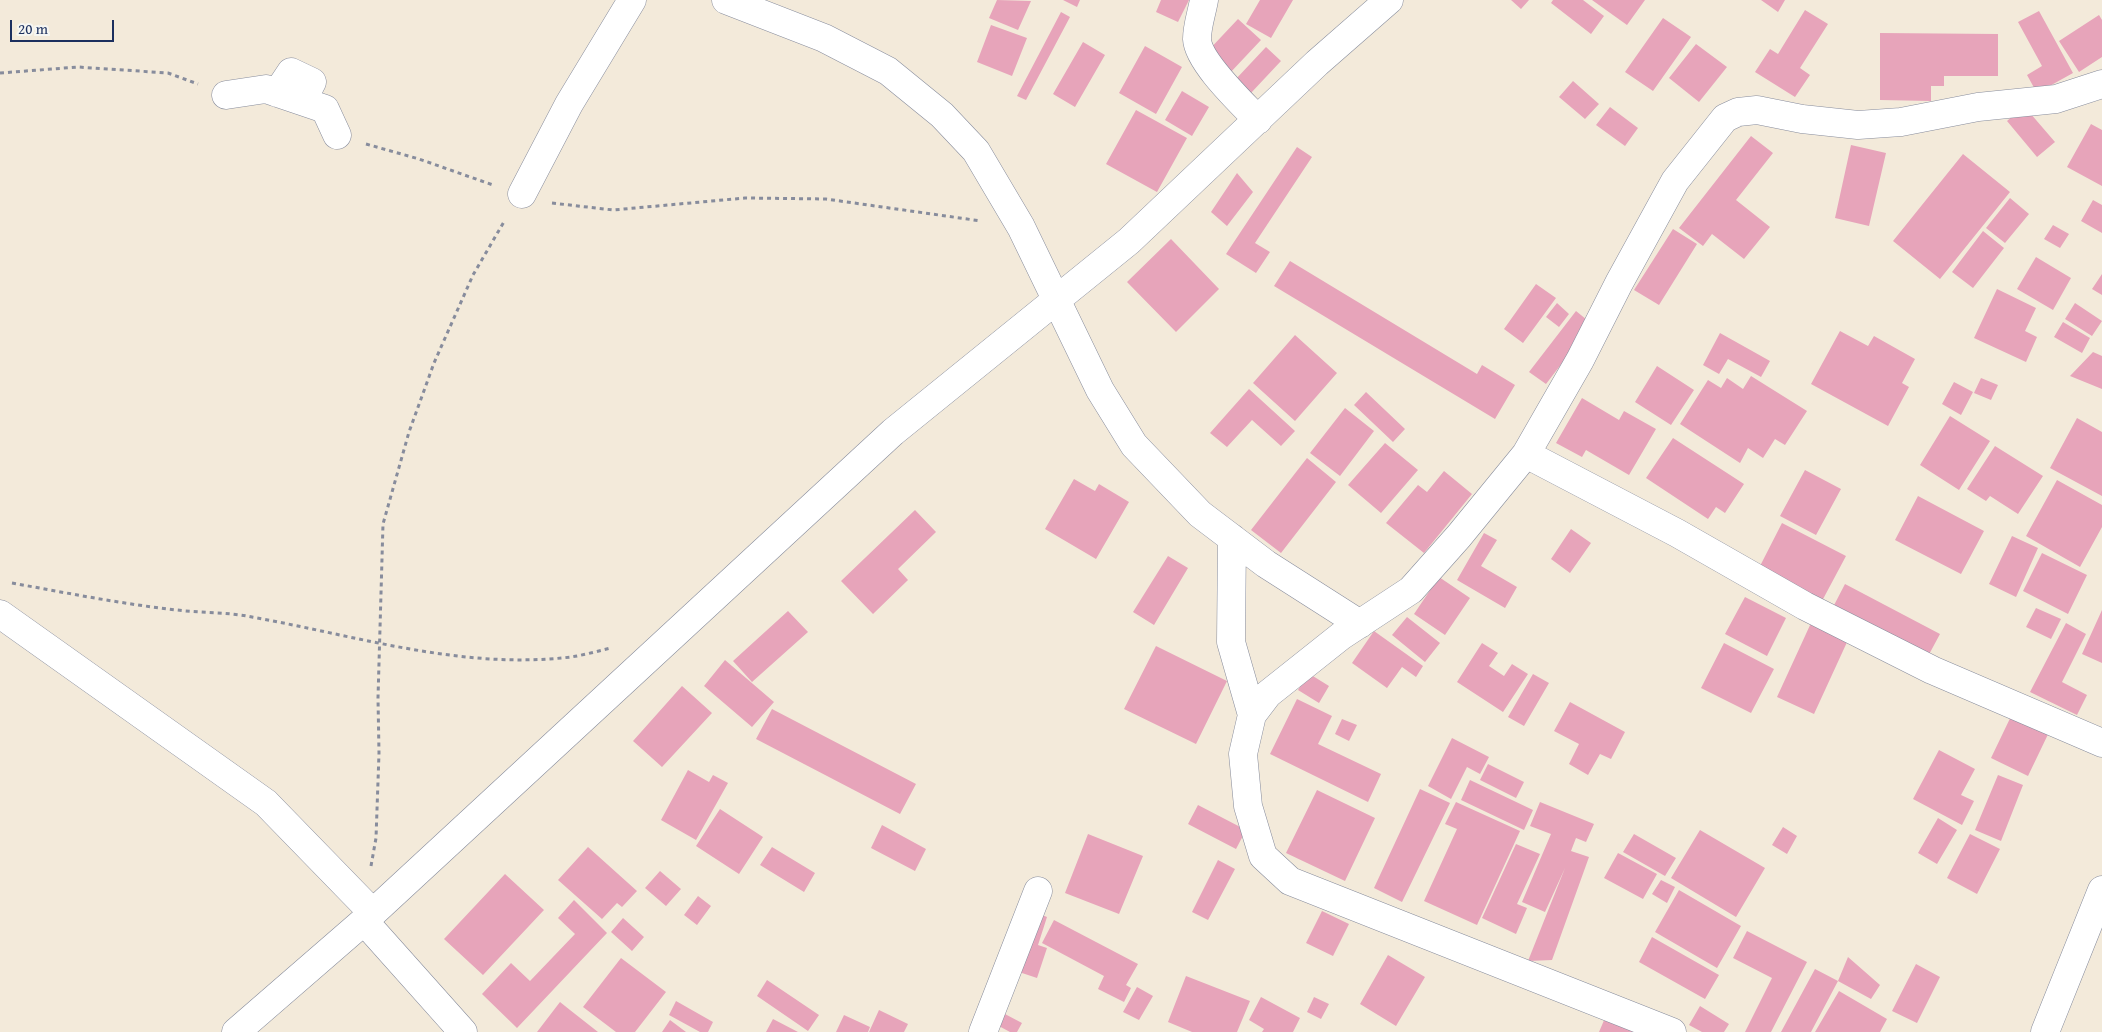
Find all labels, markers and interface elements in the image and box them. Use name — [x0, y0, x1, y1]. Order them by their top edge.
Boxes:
scale bar — [12, 10, 116, 42]
text: 20 m — [18, 18, 48, 39]

